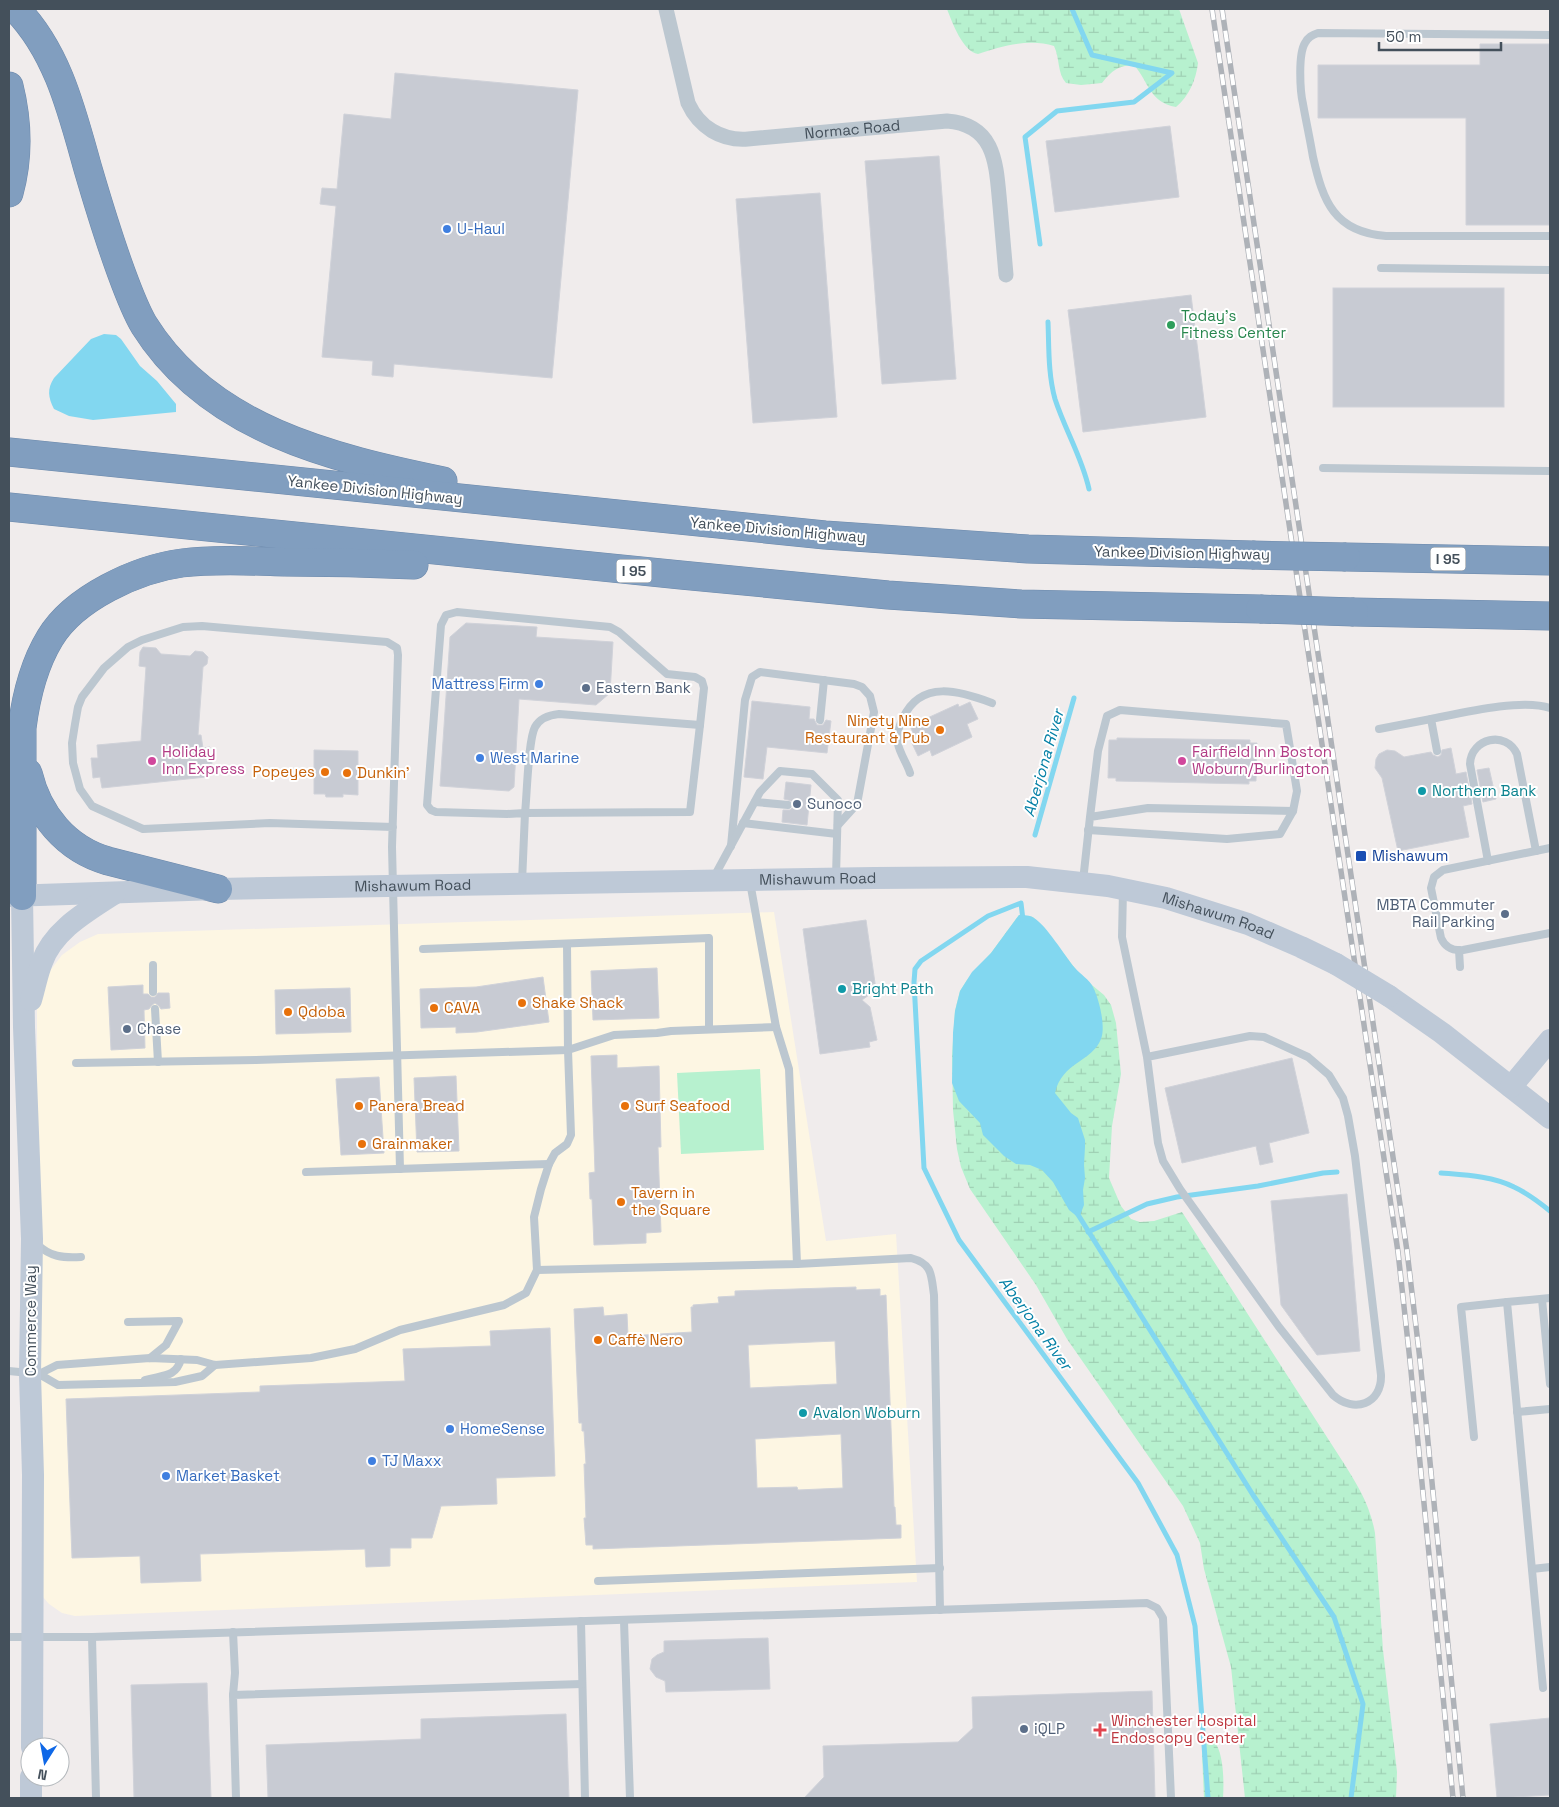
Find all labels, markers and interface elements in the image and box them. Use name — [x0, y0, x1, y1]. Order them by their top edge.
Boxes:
scale bar — [1379, 20, 1502, 52]
text: 50 m — [1386, 27, 1421, 46]
street label: Normac Road — [804, 115, 901, 143]
place label: U-Haul — [457, 219, 505, 238]
marker: U-Haul — [441, 223, 453, 235]
place label: Today's Fitness Center — [1181, 306, 1286, 342]
marker: Today's Fitness Center — [1165, 319, 1177, 331]
street label: Yankee Division Highway — [286, 471, 464, 508]
street label: Yankee Division Highway — [690, 512, 867, 547]
street label: Yankee Division Highway — [1094, 541, 1270, 564]
road number: I 95 — [1430, 548, 1466, 570]
road number: I 95 — [616, 560, 652, 582]
place label: Mattress Firm — [431, 674, 529, 693]
marker: Mattress Firm — [533, 678, 545, 690]
place label: Eastern Bank — [596, 678, 691, 697]
marker: Eastern Bank — [580, 682, 592, 694]
water label: Aberjona River — [1018, 705, 1069, 819]
place label: Ninety Nine Restaurant & Pub — [805, 711, 930, 747]
marker: Ninety Nine Restaurant & Pub — [934, 724, 946, 736]
place label: Holiday Inn Express — [162, 742, 245, 778]
place label: Fairfield Inn Boston Woburn/Burlington — [1192, 742, 1332, 778]
place label: West Marine — [490, 748, 579, 767]
marker: West Marine — [474, 752, 486, 764]
marker: Holiday Inn Express — [146, 755, 158, 767]
marker: Fairfield Inn Boston Woburn/Burlington — [1176, 755, 1188, 767]
place label: Popeyes — [252, 762, 315, 781]
place label: Dunkin' — [357, 763, 410, 782]
marker: Popeyes — [319, 766, 331, 778]
marker: Dunkin' — [341, 767, 353, 779]
place label: Northern Bank — [1432, 781, 1536, 800]
marker: Northern Bank — [1416, 785, 1428, 797]
place label: Sunoco — [807, 794, 862, 813]
marker: Sunoco — [791, 798, 803, 810]
place label: Mishawum — [1372, 846, 1448, 865]
marker: Mishawum — [1354, 849, 1368, 863]
street label: Mishawum Road — [759, 868, 876, 889]
street label: Mishawum Road — [354, 875, 472, 896]
street label: Mishawum Road — [1160, 887, 1277, 943]
place label: MBTA Commuter Rail Parking — [1377, 895, 1495, 931]
marker: MBTA Commuter Rail Parking — [1499, 908, 1511, 920]
place label: Bright Path — [852, 979, 934, 998]
marker: Bright Path — [836, 983, 848, 995]
place label: Shake Shack — [532, 993, 623, 1012]
marker: Shake Shack — [516, 997, 528, 1009]
place label: CAVA — [444, 998, 481, 1017]
place label: Qdoba — [298, 1002, 346, 1021]
marker: CAVA — [428, 1002, 440, 1014]
marker: Qdoba — [282, 1006, 294, 1018]
place label: Chase — [137, 1019, 181, 1038]
marker: Chase — [121, 1023, 133, 1035]
place label: Panera Bread — [369, 1096, 465, 1115]
place label: Surf Seafood — [635, 1096, 730, 1115]
marker: Panera Bread — [353, 1100, 365, 1112]
marker: Surf Seafood — [619, 1100, 631, 1112]
place label: Grainmaker — [372, 1134, 453, 1153]
marker: Grainmaker — [356, 1138, 368, 1150]
place label: Tavern in the Square — [631, 1183, 711, 1219]
marker: Tavern in the Square — [615, 1196, 627, 1208]
street label: Commerce Way — [21, 1265, 40, 1377]
water label: Aberjona River — [995, 1272, 1078, 1376]
place label: Caffè Nero — [608, 1330, 683, 1349]
marker: Caffè Nero — [592, 1334, 604, 1346]
place label: Avalon Woburn — [813, 1403, 920, 1422]
marker: Avalon Woburn — [797, 1407, 809, 1419]
place label: HomeSense — [460, 1419, 545, 1438]
marker: HomeSense — [444, 1423, 456, 1435]
place label: TJ Maxx — [382, 1451, 442, 1470]
marker: TJ Maxx — [366, 1455, 378, 1467]
place label: Market Basket — [176, 1466, 280, 1485]
marker: Market Basket — [160, 1470, 172, 1482]
place label: Winchester Hospital Endoscopy Center — [1111, 1711, 1256, 1747]
place label: iQLP — [1034, 1719, 1065, 1738]
marker: iQLP — [1018, 1723, 1030, 1735]
marker: Winchester Hospital Endoscopy Center — [1093, 1723, 1107, 1737]
north arrow — [20, 1737, 70, 1787]
text: N — [36, 1765, 49, 1784]

